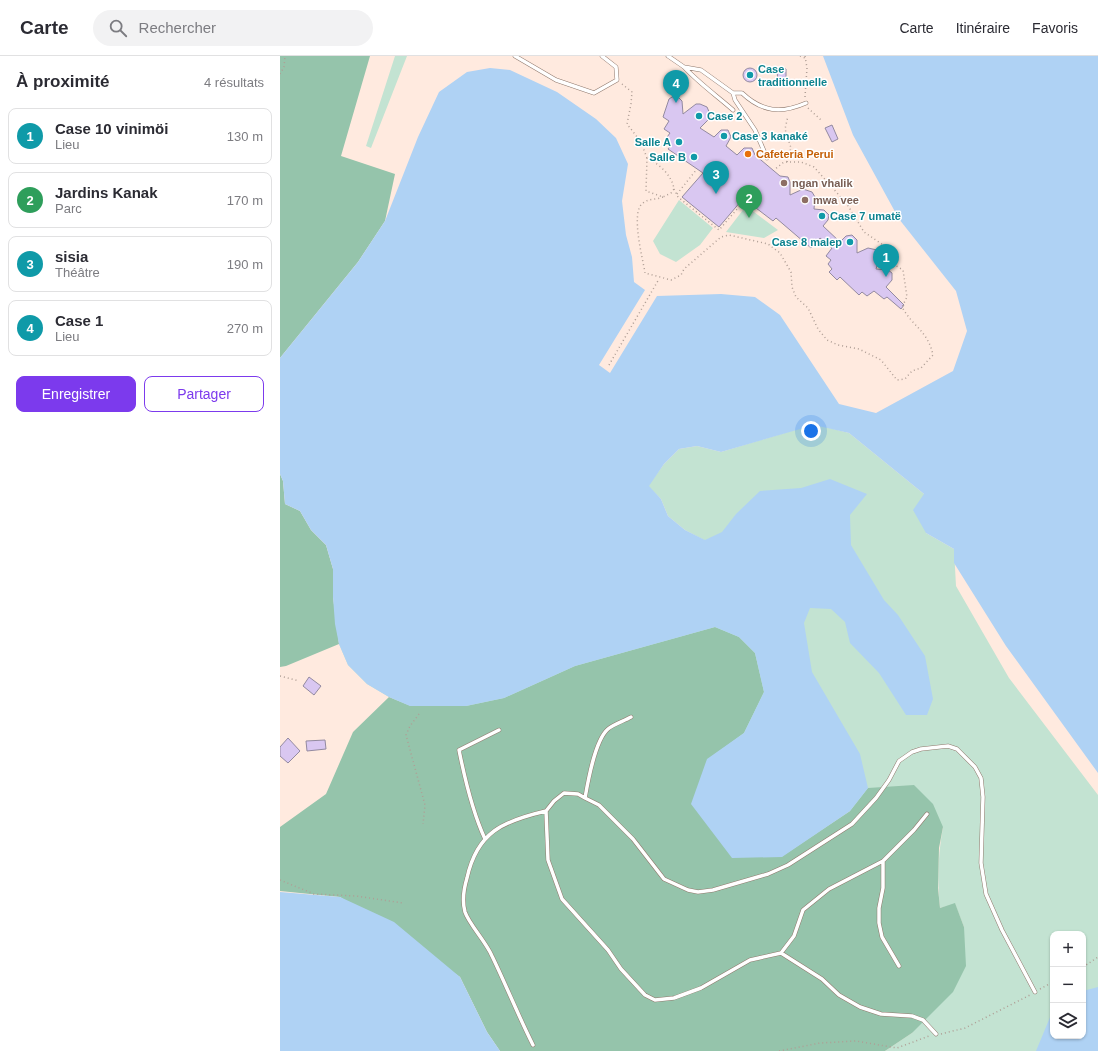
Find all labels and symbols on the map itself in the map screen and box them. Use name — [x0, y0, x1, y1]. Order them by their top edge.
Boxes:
place label: Case traditionnelle — [758, 63, 827, 88]
pin: 4 — [663, 70, 689, 103]
marker: Case traditionnelle — [745, 70, 755, 80]
place label: Case 2 — [707, 110, 742, 122]
marker: Case 2 — [694, 111, 704, 121]
place label: Case 3 kanaké — [732, 130, 808, 142]
marker: Case 3 kanaké — [719, 131, 729, 141]
place label: Salle A — [635, 136, 671, 148]
marker: Salle A — [674, 137, 684, 147]
place label: Cafeteria Perui — [756, 148, 834, 160]
marker: Cafeteria Perui — [743, 149, 753, 159]
place label: Salle B — [649, 151, 686, 163]
marker: Salle B — [689, 152, 699, 162]
pin: 3 — [703, 161, 729, 194]
place label: ngan vhalik — [792, 177, 853, 189]
marker: ngan vhalik — [779, 178, 789, 188]
pin: 2 — [736, 185, 762, 218]
place label: mwa vee — [813, 194, 859, 206]
marker: mwa vee — [800, 195, 810, 205]
place label: Case 7 umatë — [830, 210, 901, 222]
marker: Case 7 umatë — [817, 211, 827, 221]
place label: Case 8 malep — [772, 236, 842, 248]
marker: Case 8 malep — [845, 237, 855, 247]
pin: 1 — [873, 244, 899, 277]
your location — [801, 421, 821, 441]

